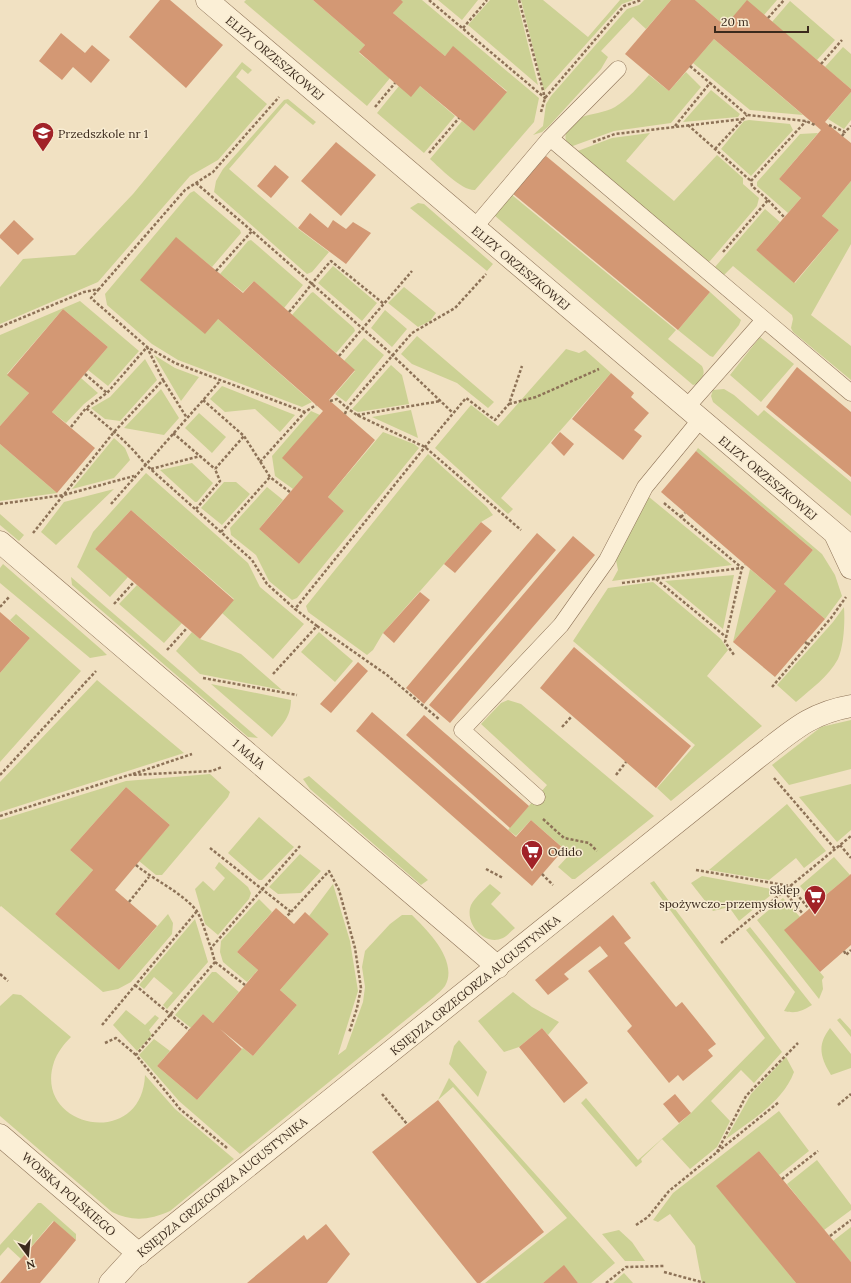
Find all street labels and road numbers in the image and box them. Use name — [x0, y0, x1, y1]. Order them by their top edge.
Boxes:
street label: ELIZY ORZESZKOWEJ — [223, 13, 328, 104]
street label: ELIZY ORZESZKOWEJ — [469, 223, 574, 314]
street label: ELIZY ORZESZKOWEJ — [716, 433, 821, 524]
street label: 1 MAJA — [230, 736, 269, 773]
street label: KSIĘDZA GRZEGORZA AUGUSTYNIKA — [387, 911, 563, 1058]
street label: KSIĘDZA GRZEGORZA AUGUSTYNIKA — [134, 1113, 310, 1260]
street label: WOJSKA POLSKIEGO — [19, 1149, 119, 1239]

